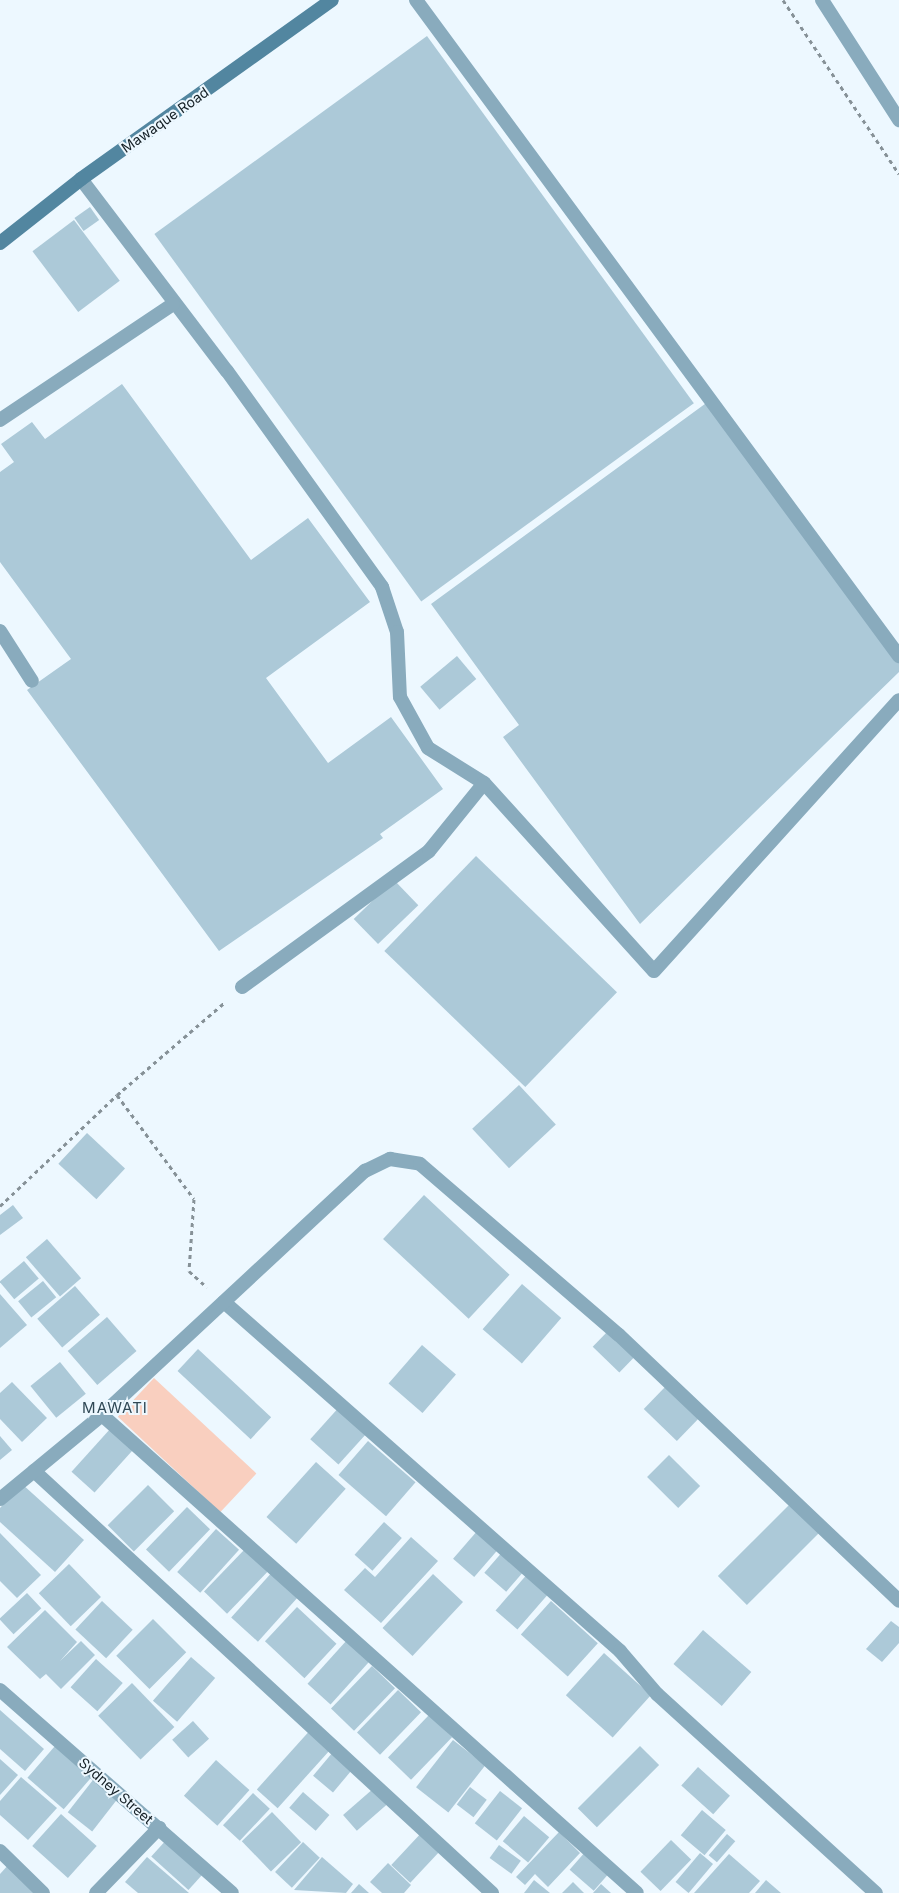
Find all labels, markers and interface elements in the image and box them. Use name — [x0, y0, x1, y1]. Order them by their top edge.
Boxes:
street label: Mawaque Road — [118, 84, 212, 156]
district label: MAWATI — [81, 1399, 149, 1417]
street label: Sydney Street — [76, 1754, 156, 1828]

